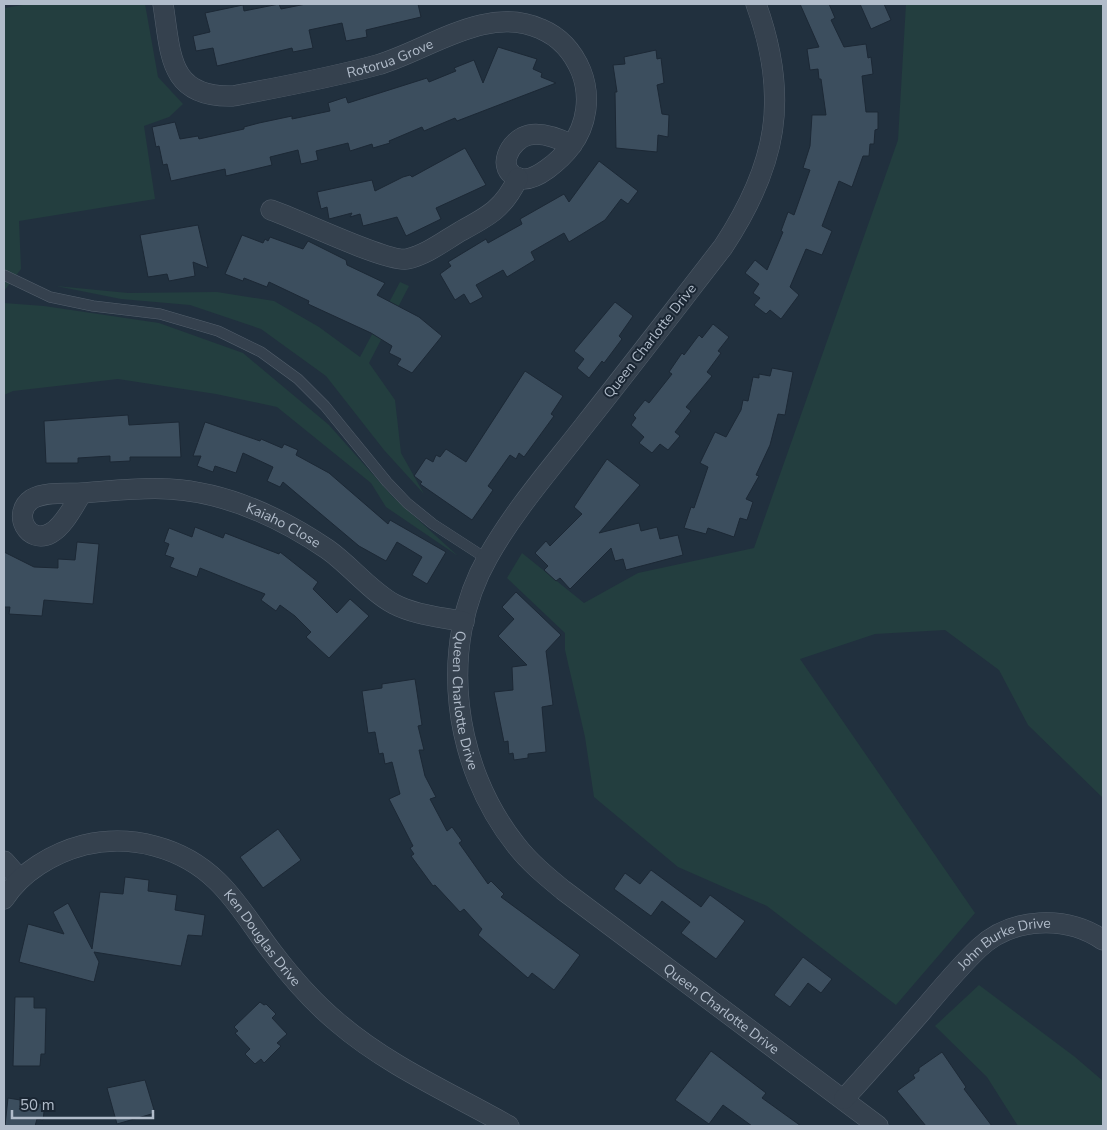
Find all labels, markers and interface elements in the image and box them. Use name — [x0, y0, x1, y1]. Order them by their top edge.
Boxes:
street label: Rotorua Grove — [345, 34, 436, 82]
street label: Queen Charlotte Drive — [599, 280, 701, 402]
street label: Kaiaho Close — [243, 498, 324, 552]
street label: Queen Charlotte Drive — [448, 630, 483, 773]
street label: Ken Douglas Drive — [220, 885, 305, 990]
street label: John Burke Drive — [952, 913, 1051, 975]
street label: Queen Charlotte Drive — [659, 959, 783, 1058]
scale bar — [12, 1088, 154, 1120]
text: 50 m — [20, 1095, 55, 1115]

